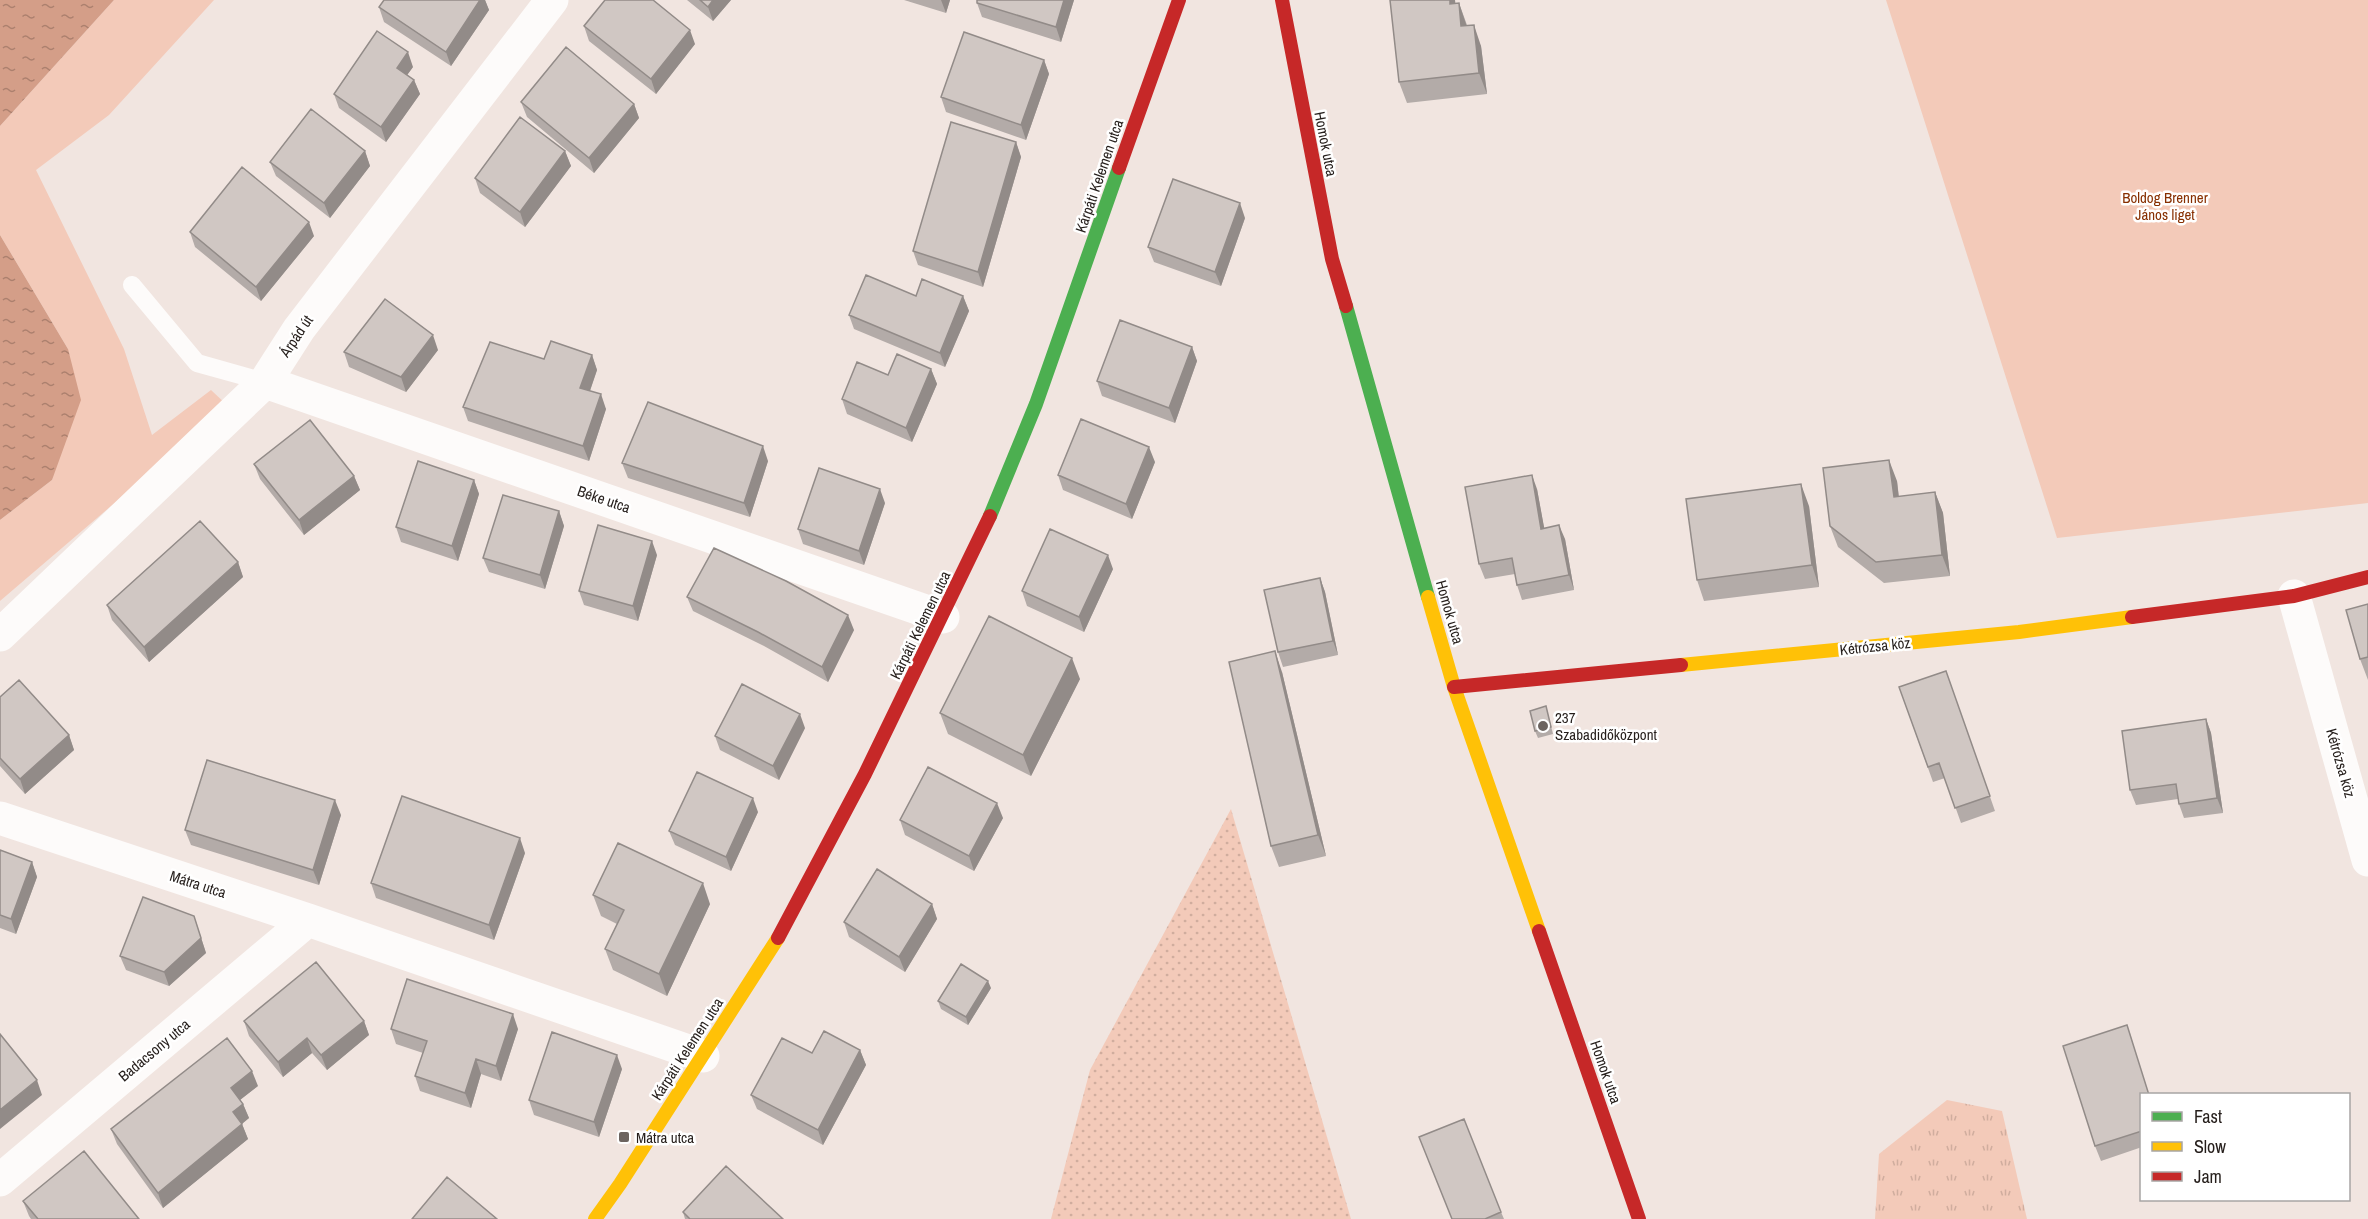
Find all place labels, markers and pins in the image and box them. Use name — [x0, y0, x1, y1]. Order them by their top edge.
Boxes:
place label: 237 Szabadidőközpont — [1555, 707, 1657, 745]
marker: 237 Szabadidőközpont — [1536, 719, 1550, 733]
place label: Mátra utca — [636, 1127, 694, 1148]
marker: Mátra utca — [617, 1130, 631, 1144]

